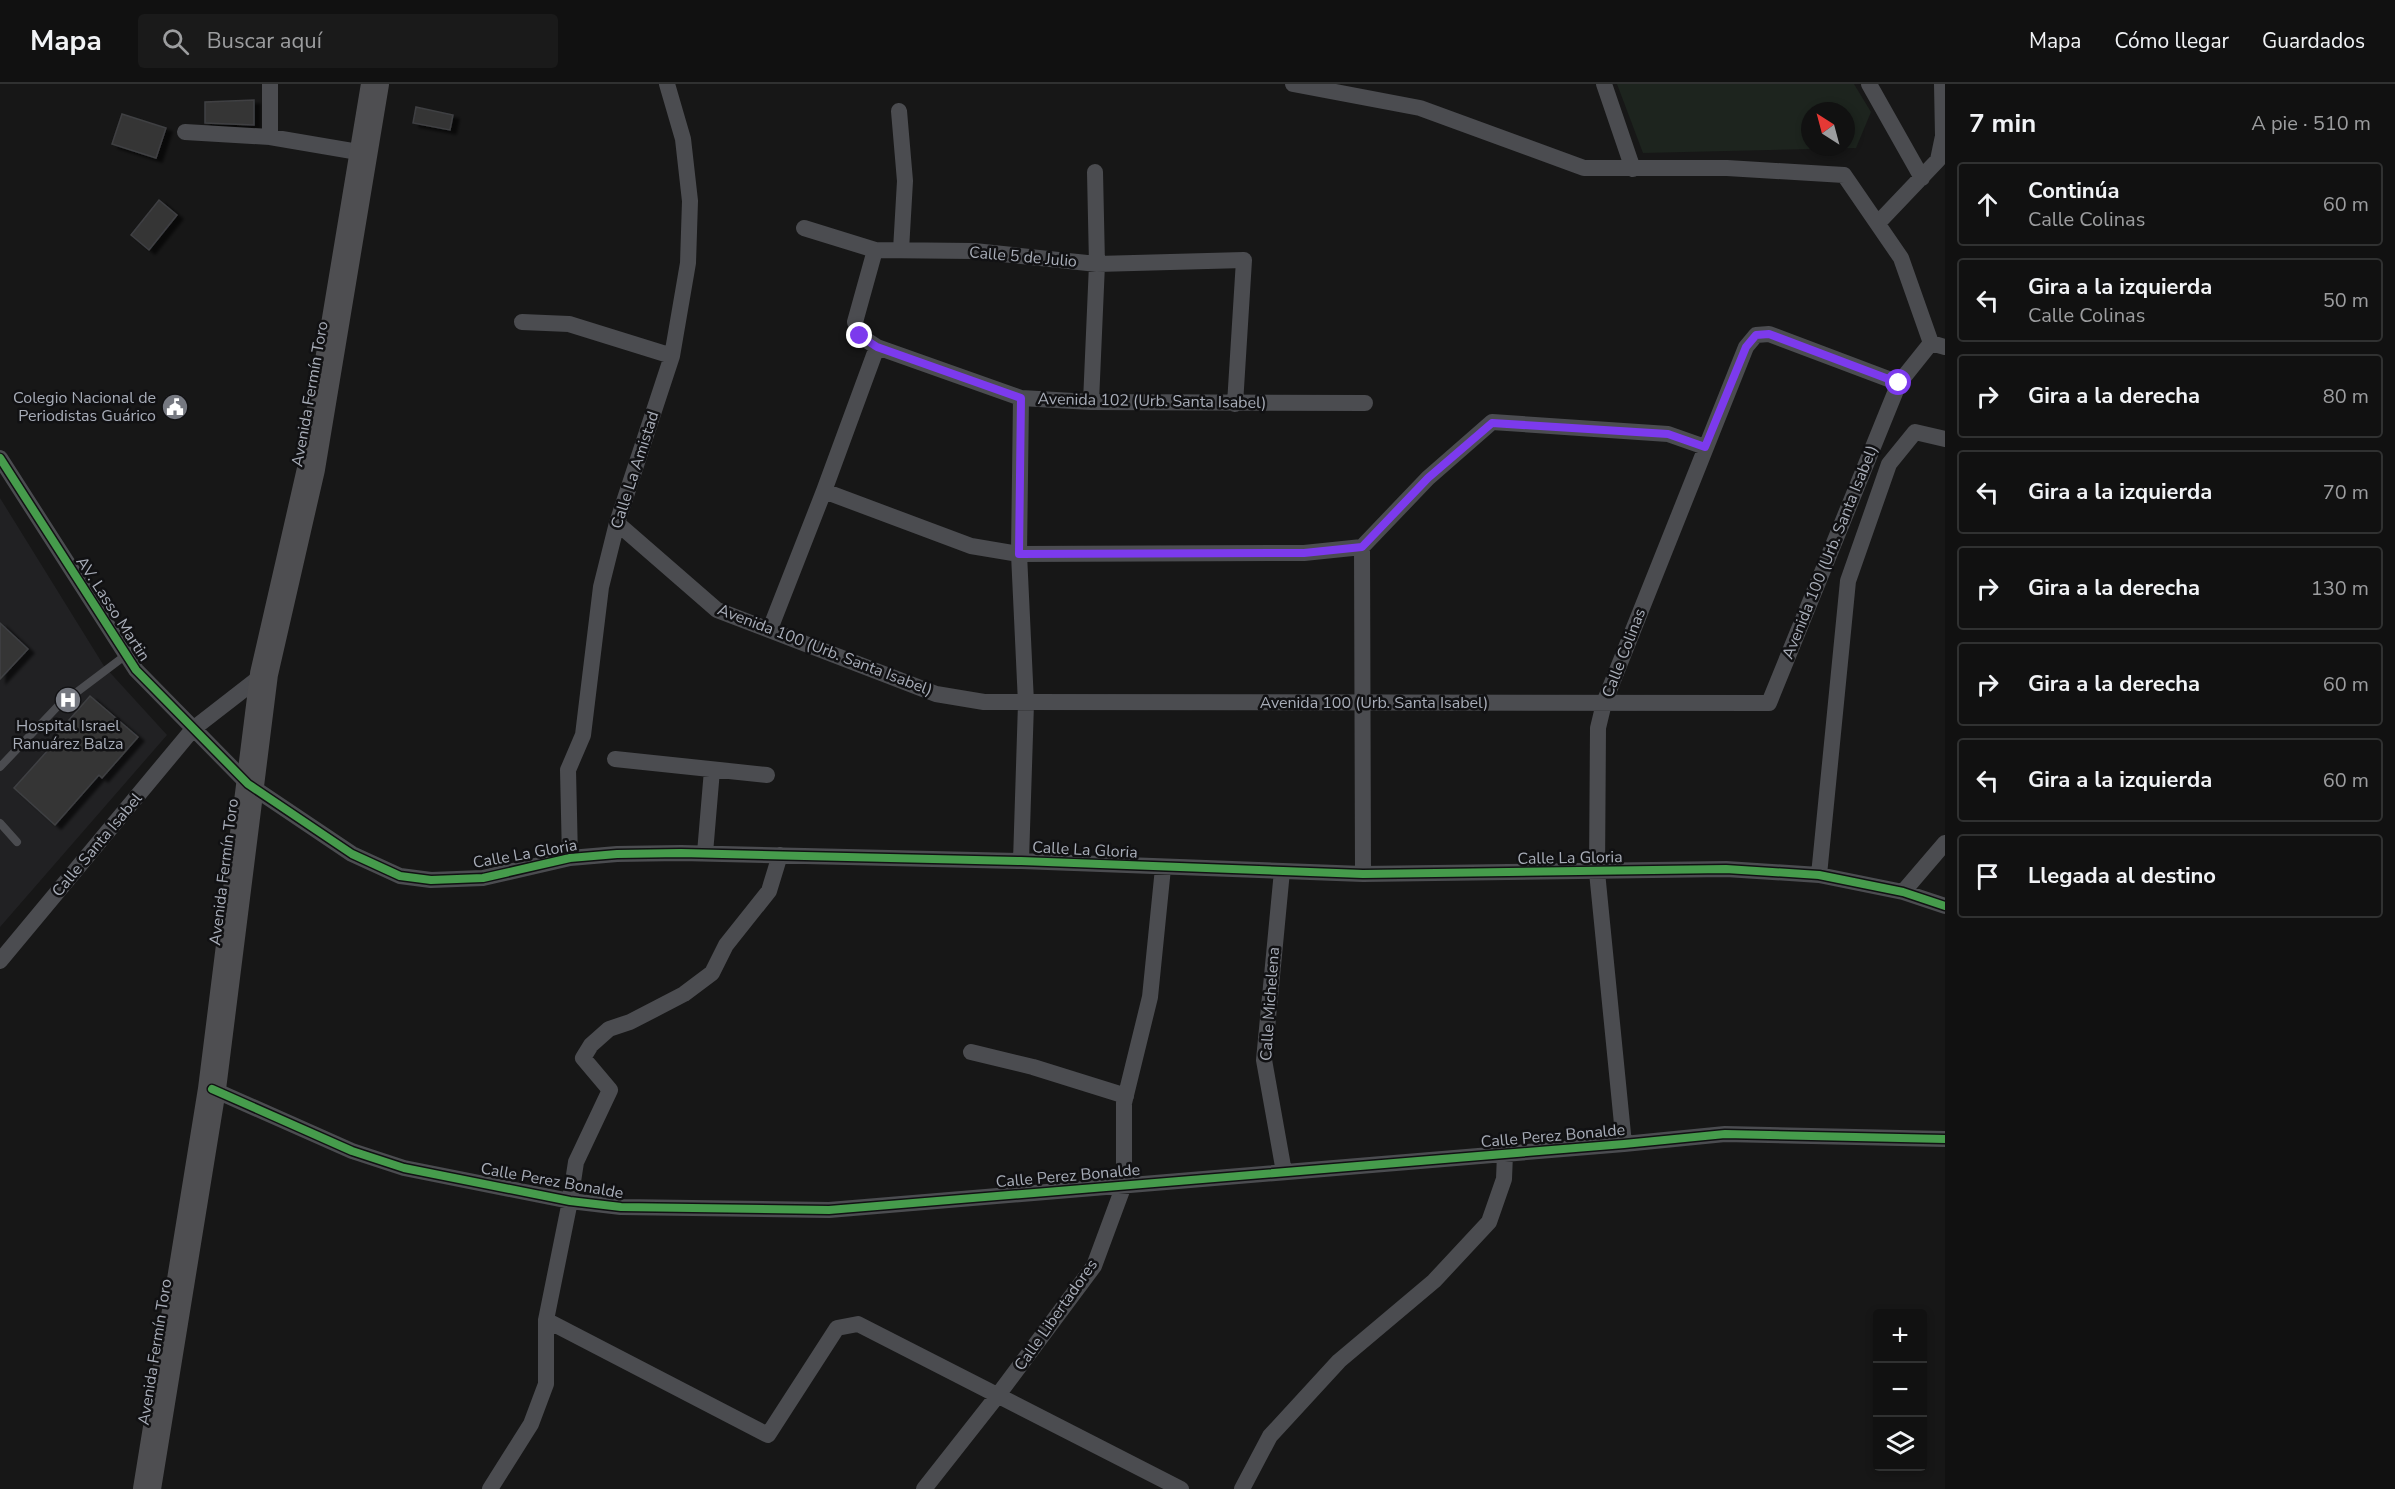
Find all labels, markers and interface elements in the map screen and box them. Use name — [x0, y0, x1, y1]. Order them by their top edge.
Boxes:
search box — [138, 14, 558, 68]
text: Mapa — [30, 22, 102, 60]
icon: search — [159, 25, 192, 58]
text: Buscar aquí — [207, 26, 322, 56]
text: Mapa — [2029, 27, 2081, 55]
text: Cómo llegar — [2114, 27, 2229, 55]
text: Guardados — [2262, 27, 2365, 55]
north arrow — [1801, 102, 1855, 156]
text: 7 min — [1969, 106, 2036, 141]
text: A pie · 510 m — [2251, 110, 2371, 137]
text: Continúa — [2028, 176, 2119, 206]
icon: ahead — [1971, 188, 2004, 221]
text: 60 m — [2323, 191, 2369, 218]
text: Calle Colinas — [2028, 206, 2145, 233]
street label: Calle 5 de Julio — [968, 241, 1078, 273]
text: Gira a la izquierda — [2028, 272, 2212, 302]
icon: left — [1971, 284, 2004, 317]
text: 50 m — [2323, 287, 2369, 314]
text: Calle Colinas — [2028, 302, 2145, 329]
street label: Avenida Fermín Toro — [286, 319, 334, 469]
route end — [846, 322, 872, 348]
route start — [1885, 369, 1911, 395]
icon: right — [1971, 380, 2004, 413]
text: Gira a la derecha — [2028, 381, 2200, 411]
text: 80 m — [2323, 383, 2369, 410]
place label: Colegio Nacional de Periodistas Guárico — [13, 387, 156, 427]
street label: Avenida 102 (Urb. Santa Isabel) — [1037, 388, 1267, 414]
public building icon: Colegio Nacional de Periodistas Guárico — [160, 392, 190, 422]
street label: Calle La Amistad — [606, 408, 664, 532]
street label: Avenida 100 (Urb. Santa Isabel) — [1777, 442, 1883, 662]
icon: left — [1971, 476, 2004, 509]
text: Gira a la izquierda — [2028, 477, 2212, 507]
text: 70 m — [2323, 479, 2369, 506]
street label: AV. Lasso Martin — [71, 552, 155, 666]
icon: right — [1971, 572, 2004, 605]
text: Gira a la derecha — [2028, 573, 2200, 603]
text: 130 m — [2311, 575, 2369, 602]
street label: Avenida 100 (Urb. Santa Isabel) — [714, 599, 936, 701]
street label: Calle Colinas — [1597, 605, 1651, 701]
icon: right — [1971, 668, 2004, 701]
text: Gira a la derecha — [2028, 669, 2200, 699]
text: 60 m — [2323, 671, 2369, 698]
hospital icon: Hospital Israel Ranuárez Balza — [53, 685, 83, 715]
street label: Avenida 100 (Urb. Santa Isabel) — [1260, 692, 1488, 714]
place label: Hospital Israel Ranuárez Balza — [12, 715, 124, 755]
icon: left — [1971, 764, 2004, 797]
text: Gira a la izquierda — [2028, 765, 2212, 795]
text: 60 m — [2323, 767, 2369, 794]
street label: Calle Santa Isabel — [47, 788, 147, 902]
street label: Avenida Fermín Toro — [204, 797, 244, 947]
street label: Calle La Gloria — [471, 834, 579, 874]
street label: Calle La Gloria — [1032, 836, 1138, 864]
street label: Calle La Gloria — [1517, 846, 1623, 870]
icon: arrive — [1971, 860, 2004, 893]
text: Llegada al destino — [2028, 861, 2216, 891]
street label: Calle Michelena — [1255, 946, 1285, 1062]
street label: Calle Perez Bonalde — [1480, 1119, 1626, 1153]
street label: Calle Perez Bonalde — [479, 1158, 625, 1204]
street label: Calle Perez Bonalde — [995, 1159, 1141, 1193]
street label: Calle Libertadores — [1009, 1255, 1103, 1375]
street label: Avenida Fermín Toro — [133, 1277, 177, 1427]
map controls — [1873, 1309, 1927, 1471]
button: + — [1873, 1309, 1927, 1363]
button: − — [1873, 1363, 1927, 1417]
button: layers — [1873, 1417, 1927, 1471]

